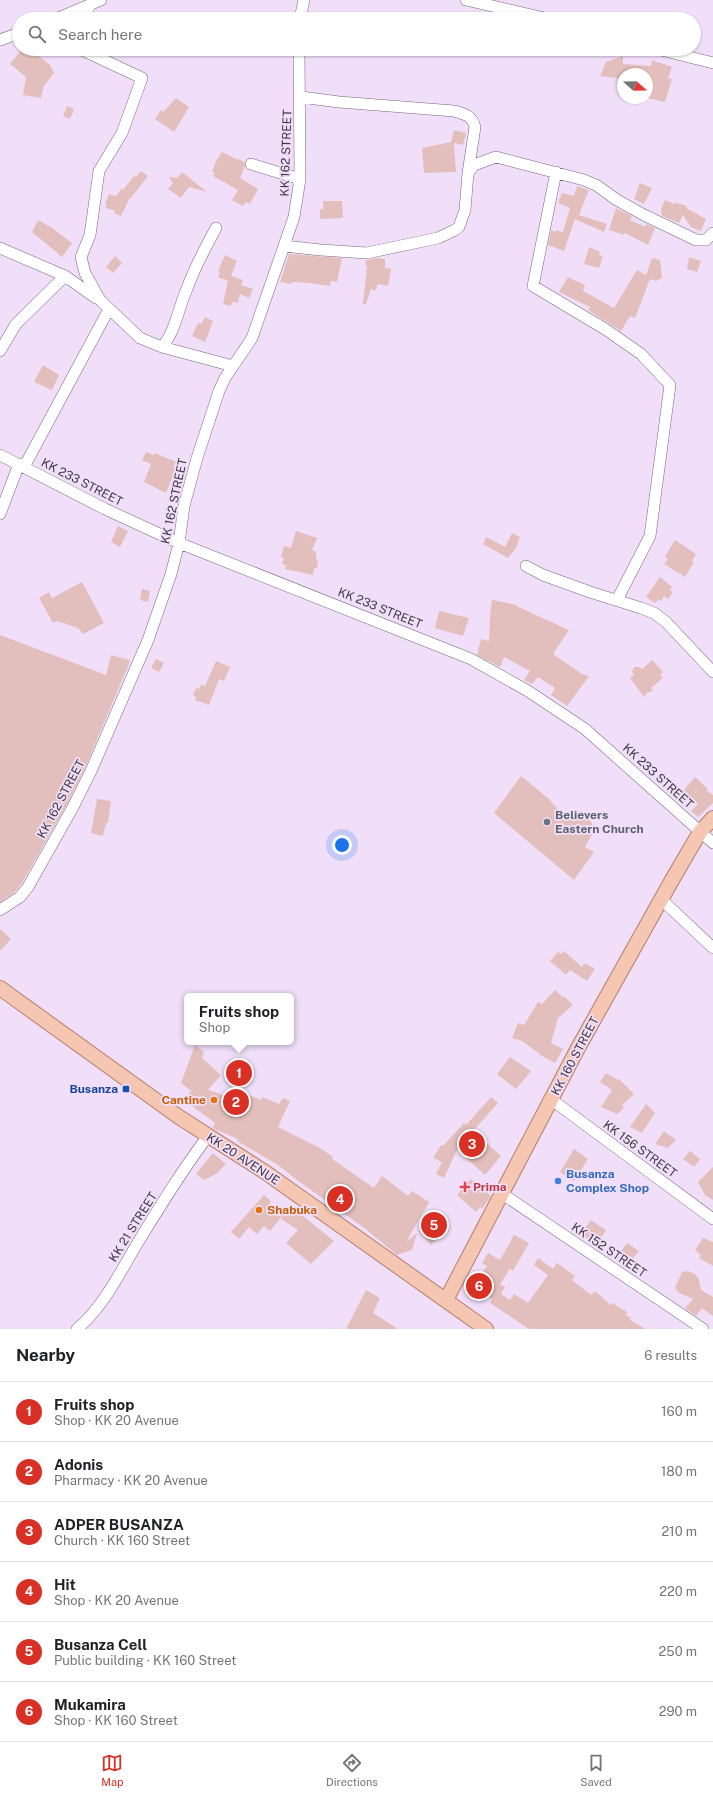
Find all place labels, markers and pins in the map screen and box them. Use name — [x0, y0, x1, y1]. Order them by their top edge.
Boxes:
place label: Believers Eastern Church — [555, 808, 644, 836]
marker: Believers Eastern Church — [542, 817, 552, 827]
pin: 1 — [226, 1058, 252, 1088]
place label: Busanza — [70, 1082, 118, 1096]
marker: Busanza — [121, 1084, 131, 1094]
pin: 2 — [223, 1087, 249, 1117]
place label: Cantine — [162, 1093, 206, 1107]
marker: Cantine — [209, 1095, 219, 1105]
pin: 3 — [459, 1129, 485, 1159]
place label: Busanza Complex Shop — [566, 1167, 649, 1195]
marker: Busanza Complex Shop — [553, 1176, 563, 1186]
place label: Prima — [473, 1180, 507, 1194]
marker: Prima — [460, 1182, 470, 1192]
pin: 4 — [327, 1184, 353, 1214]
place label: Shabuka — [267, 1203, 317, 1217]
marker: Shabuka — [254, 1205, 264, 1215]
pin: 5 — [421, 1210, 447, 1240]
pin: 6 — [466, 1271, 492, 1301]

